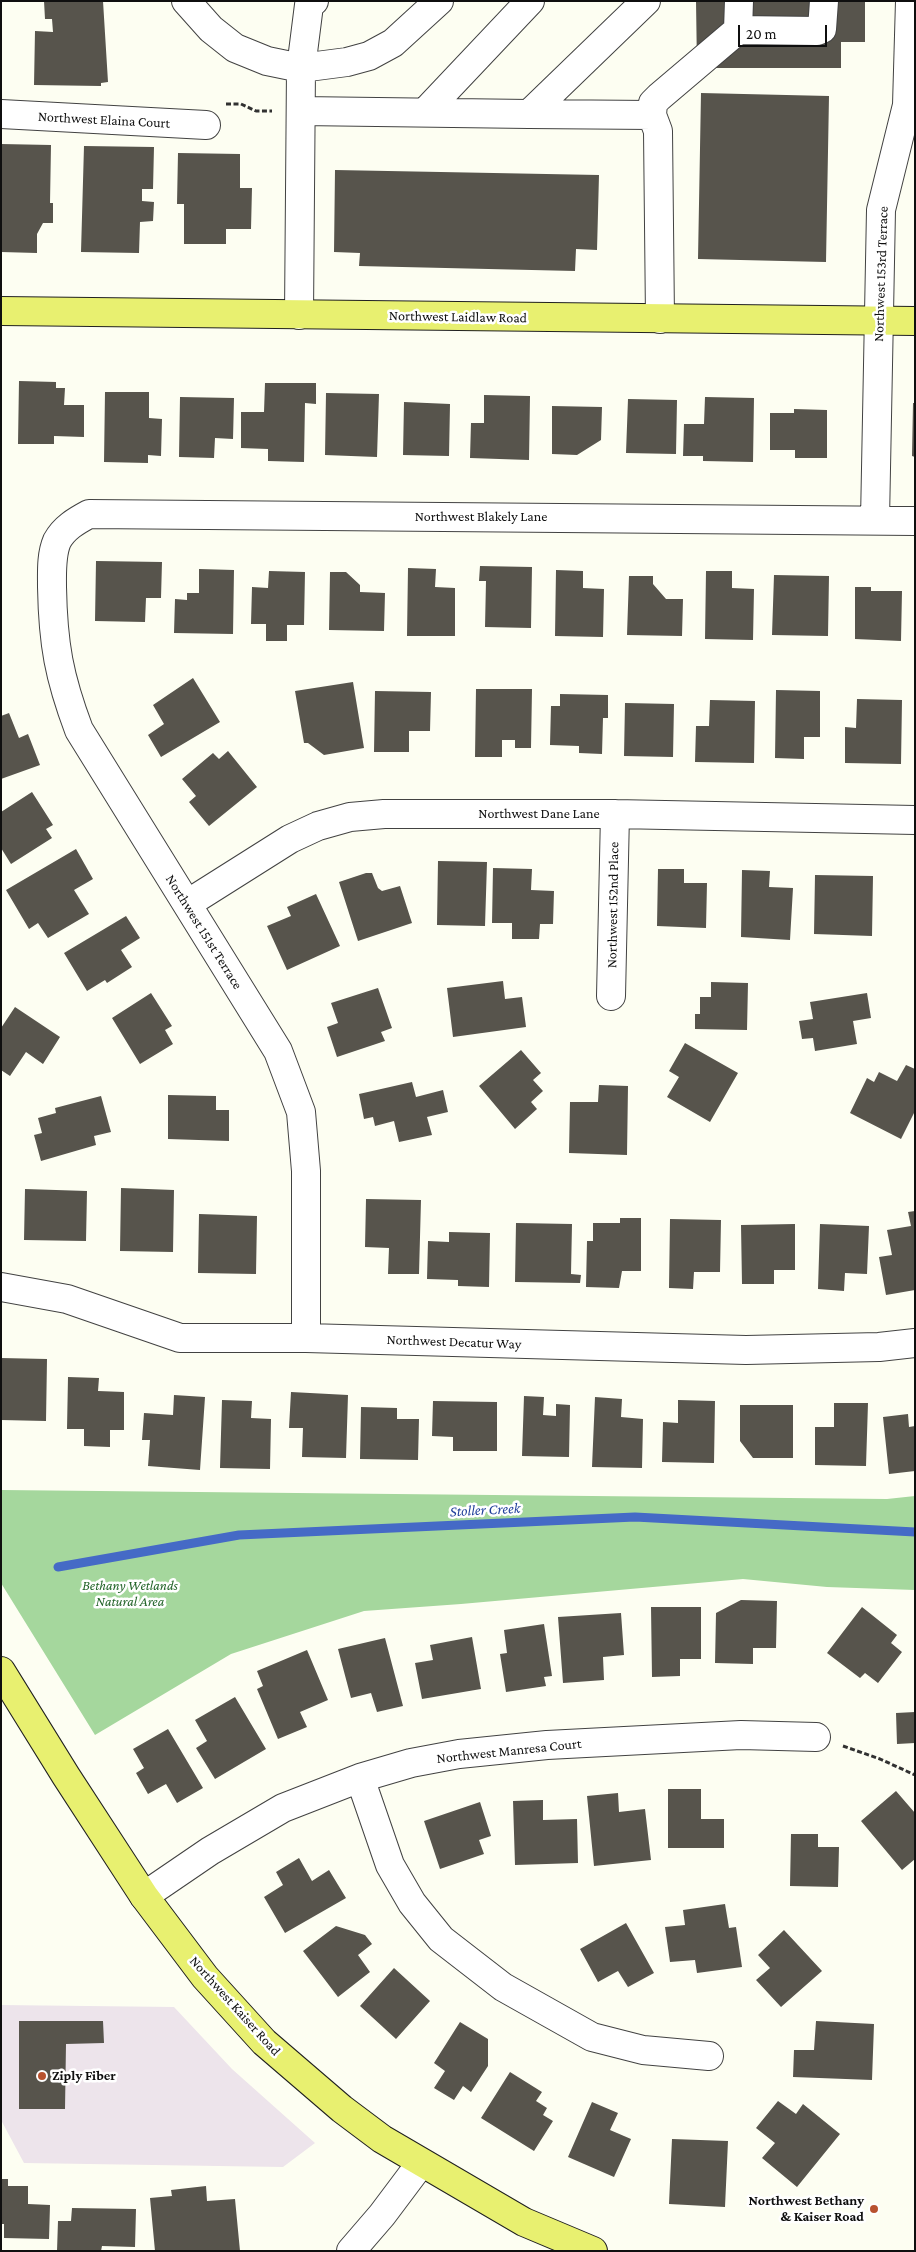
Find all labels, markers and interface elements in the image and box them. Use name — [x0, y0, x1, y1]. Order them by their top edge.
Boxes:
scale bar — [741, 15, 830, 47]
text: 20 m — [746, 26, 777, 42]
street label: Northwest Elaina Court — [37, 108, 171, 132]
street label: Northwest 153rd Terrace — [870, 206, 892, 342]
street label: Northwest Laidlaw Road — [389, 307, 527, 327]
street label: Northwest Blakely Lane — [415, 509, 547, 525]
street label: Northwest Dane Lane — [478, 806, 600, 822]
street label: Northwest 152nd Place — [603, 842, 623, 968]
street label: Northwest 151st Terrace — [162, 872, 246, 992]
street label: Northwest Decatur Way — [386, 1331, 522, 1353]
water label: Stoller Creek — [449, 1499, 521, 1521]
park label: Bethany Wetlands Natural Area — [82, 1578, 178, 1610]
street label: Northwest Manresa Court — [436, 1735, 582, 1767]
street label: Northwest Kaiser Road — [186, 1953, 284, 2059]
place label: Ziply Fiber — [52, 2068, 116, 2084]
marker: Ziply Fiber — [36, 2070, 48, 2082]
place label: Northwest Bethany & Kaiser Road — [748, 2193, 864, 2226]
marker: Northwest Bethany & Kaiser Road — [868, 2203, 880, 2215]

